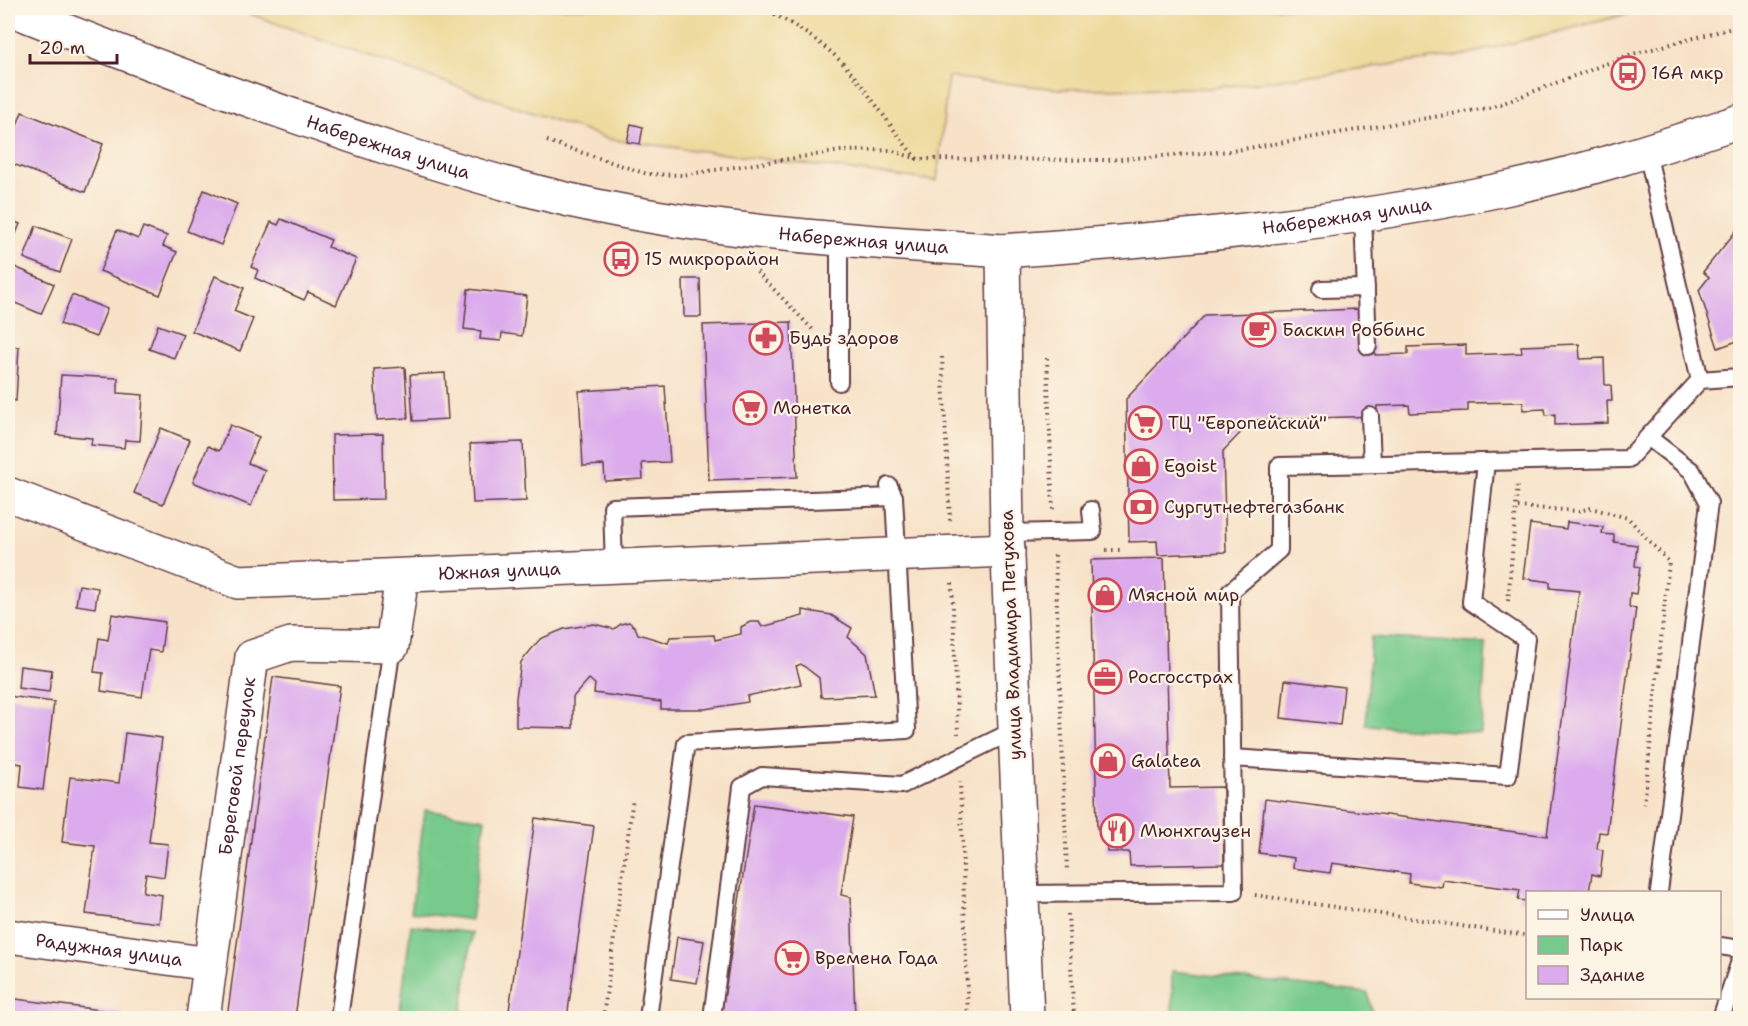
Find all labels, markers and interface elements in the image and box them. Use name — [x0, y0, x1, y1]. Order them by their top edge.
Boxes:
scale bar — [30, 27, 117, 65]
text: 20 m — [39, 36, 85, 60]
bus stop icon: 16А мкр — [1610, 55, 1646, 91]
place label: 16А мкр — [1651, 61, 1724, 85]
street label: Набережная улица — [303, 109, 473, 185]
street label: Набережная улица — [1261, 192, 1433, 240]
street label: Набережная улица — [777, 221, 950, 259]
bus stop icon: 15 микрорайон — [603, 241, 639, 277]
place label: 15 микрорайон — [644, 247, 779, 271]
cafe icon: Баскин Роббинс — [1241, 312, 1277, 348]
place label: Баскин Роббинс — [1282, 318, 1425, 342]
pharmacy icon: Будь здоров — [748, 320, 784, 356]
place label: Будь здоров — [789, 326, 899, 350]
supermarket icon: Монетка — [732, 390, 768, 426]
place label: Монетка — [773, 396, 851, 420]
supermarket icon: ТЦ "Европейский" — [1127, 405, 1163, 441]
place label: ТЦ "Европейский" — [1168, 411, 1327, 435]
shop icon: Egoist — [1123, 448, 1159, 484]
place label: Egoist — [1164, 454, 1218, 478]
bank icon: Сургутнефтегазбанк — [1123, 489, 1159, 525]
place label: Сургутнефтегазбанк — [1164, 495, 1345, 519]
street label: улица Владимира Петухова — [995, 509, 1027, 761]
street label: Южная улица — [438, 557, 561, 586]
shop icon: Мясной мир — [1087, 577, 1123, 613]
place label: Мясной мир — [1128, 583, 1239, 607]
office icon: Росгосстрах — [1087, 659, 1123, 695]
place label: Росгосстрах — [1128, 665, 1233, 689]
street label: Береговой переулок — [213, 675, 261, 857]
shop icon: Galatea — [1090, 743, 1126, 779]
place label: Galatea — [1131, 749, 1201, 773]
restaurant icon: Мюнхгаузен — [1099, 813, 1135, 849]
place label: Мюнхгаузен — [1140, 819, 1251, 843]
legend — [1526, 891, 1721, 999]
text: Улица — [1580, 903, 1634, 927]
street label: Радужная улица — [34, 928, 184, 972]
text: Парк — [1580, 933, 1623, 957]
supermarket icon: Времена Года — [774, 940, 810, 976]
place label: Времена Года — [815, 946, 938, 970]
text: Здание — [1580, 963, 1645, 987]

